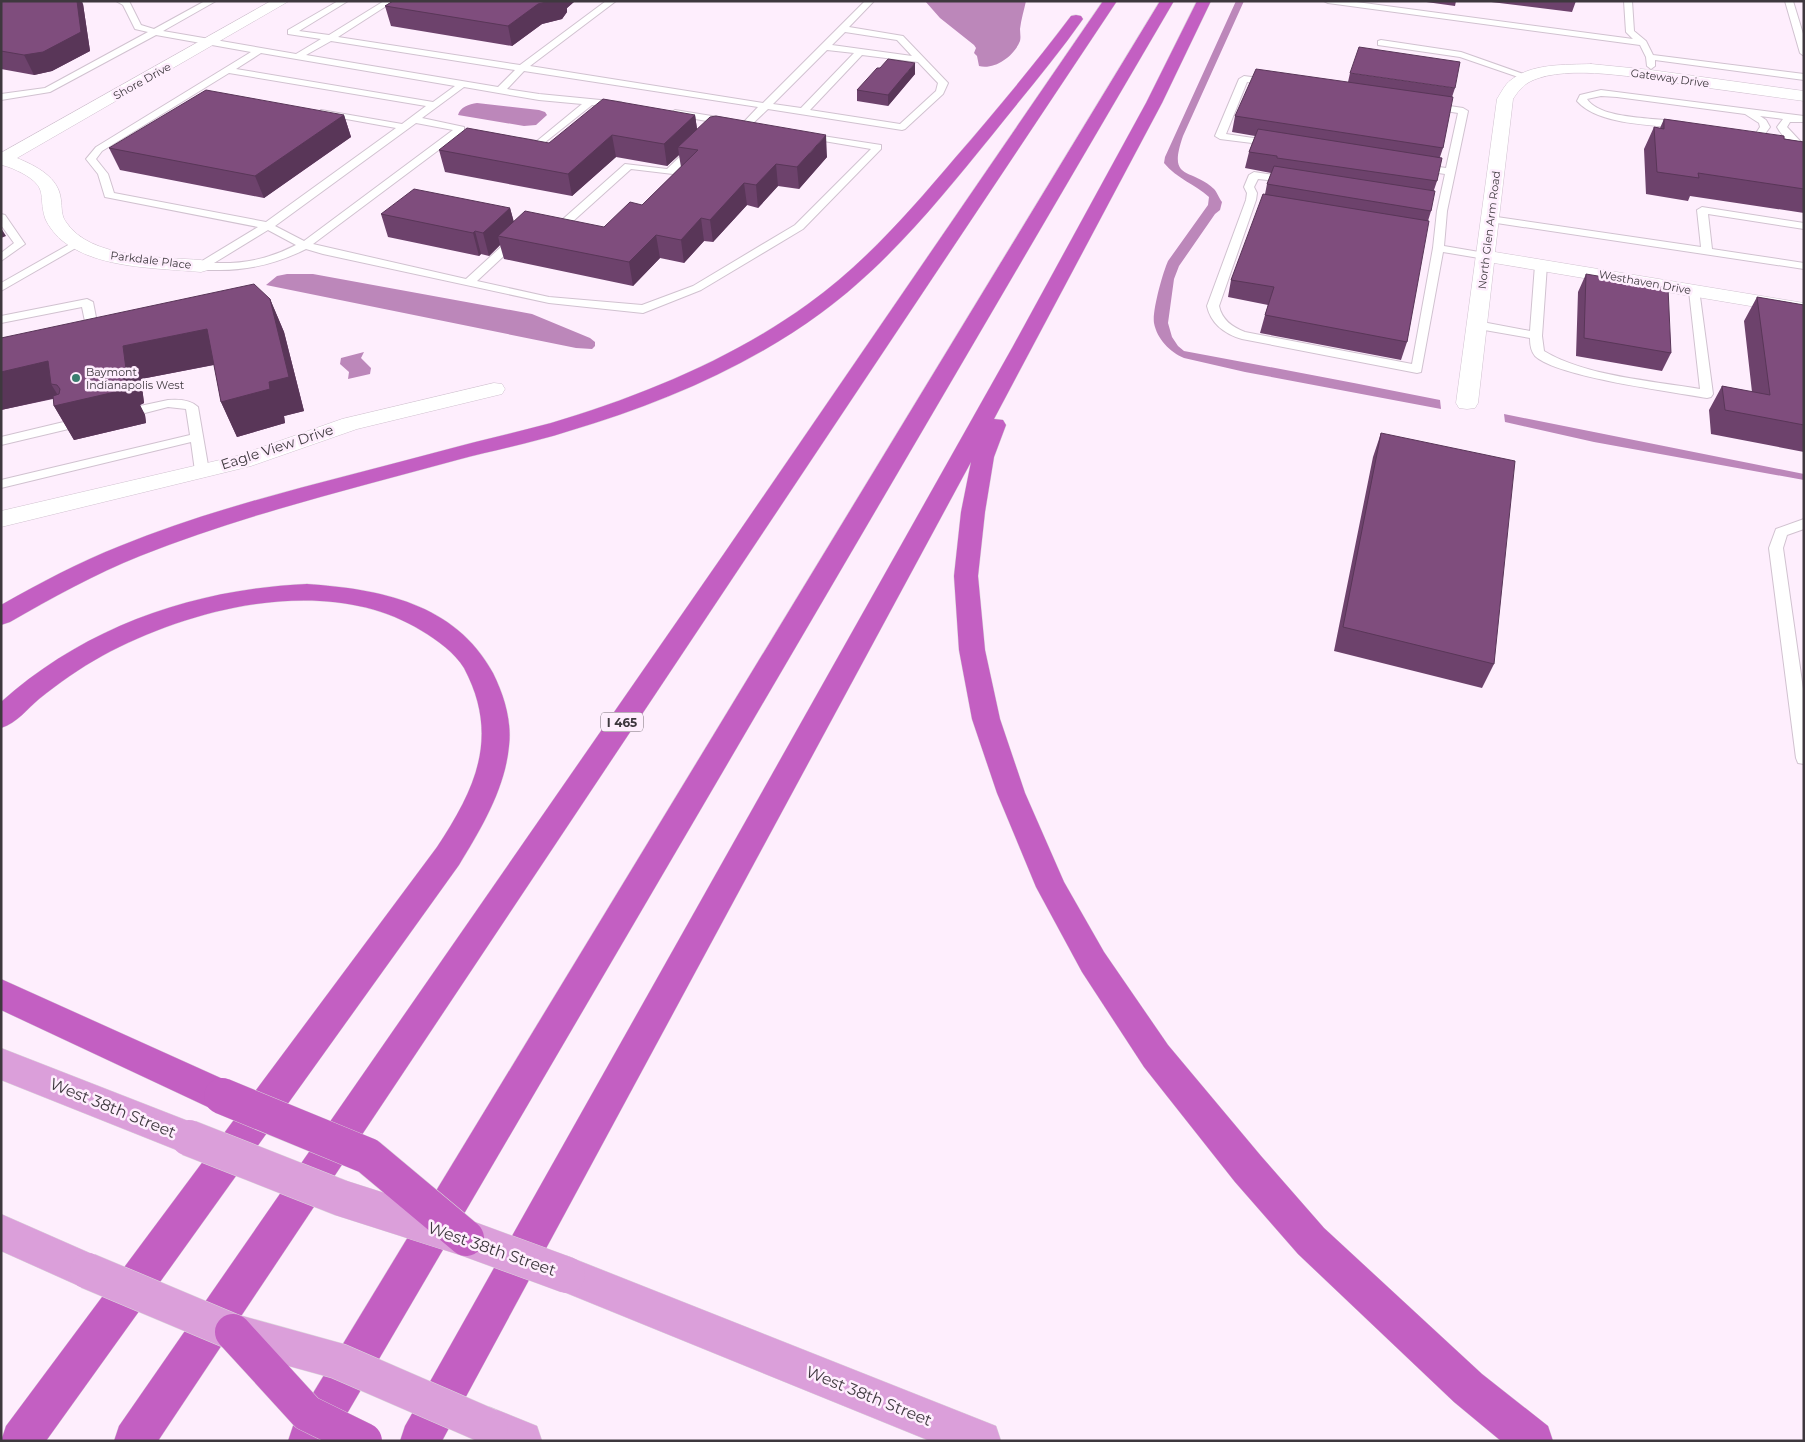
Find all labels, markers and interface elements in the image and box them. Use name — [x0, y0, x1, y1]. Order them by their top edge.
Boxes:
street label: Shore Drive — [111, 59, 174, 103]
street label: Gateway Drive — [1630, 66, 1711, 90]
street label: North Glen Arm Road — [1475, 170, 1503, 290]
street label: Parkdale Place — [110, 248, 193, 272]
street label: Westhaven Drive — [1598, 267, 1693, 297]
place label: Baymont Indianapolis West — [86, 365, 185, 392]
marker: Baymont Indianapolis West — [70, 372, 82, 384]
street label: Eagle View Drive — [218, 420, 336, 474]
road number: I 465 — [601, 712, 643, 732]
street label: West 38th Street — [47, 1074, 179, 1142]
street label: West 38th Street — [425, 1218, 559, 1280]
street label: West 38th Street — [803, 1362, 935, 1430]

